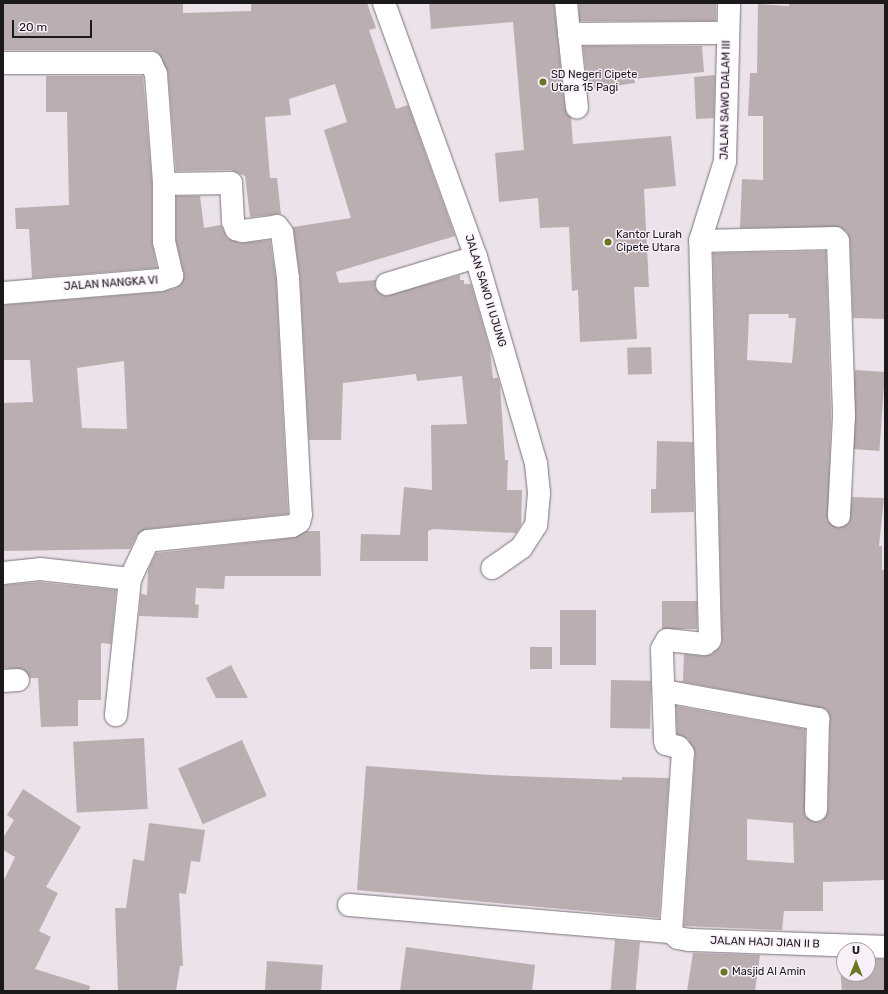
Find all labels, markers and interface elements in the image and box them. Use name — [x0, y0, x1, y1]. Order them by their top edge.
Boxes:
scale bar — [14, 12, 94, 38]
text: 20 m — [19, 20, 47, 34]
street label: JALAN SAWO DALAM III — [718, 40, 734, 160]
place label: SD Negeri Cipete Utara 15 Pagi — [551, 69, 637, 95]
marker: SD Negeri Cipete Utara 15 Pagi — [538, 77, 548, 87]
place label: Kantor Lurah Cipete Utara — [616, 229, 682, 255]
street label: JALAN SAWO II UJUNG — [462, 233, 508, 349]
marker: Kantor Lurah Cipete Utara — [603, 237, 613, 247]
street label: JALAN NANGKA VI — [63, 274, 159, 294]
street label: JALAN HAJI JIAN II B — [710, 934, 820, 952]
north arrow — [836, 942, 876, 982]
text: U — [852, 944, 860, 957]
place label: Masjid Al Amin — [732, 965, 806, 979]
marker: Masjid Al Amin — [719, 967, 729, 977]

